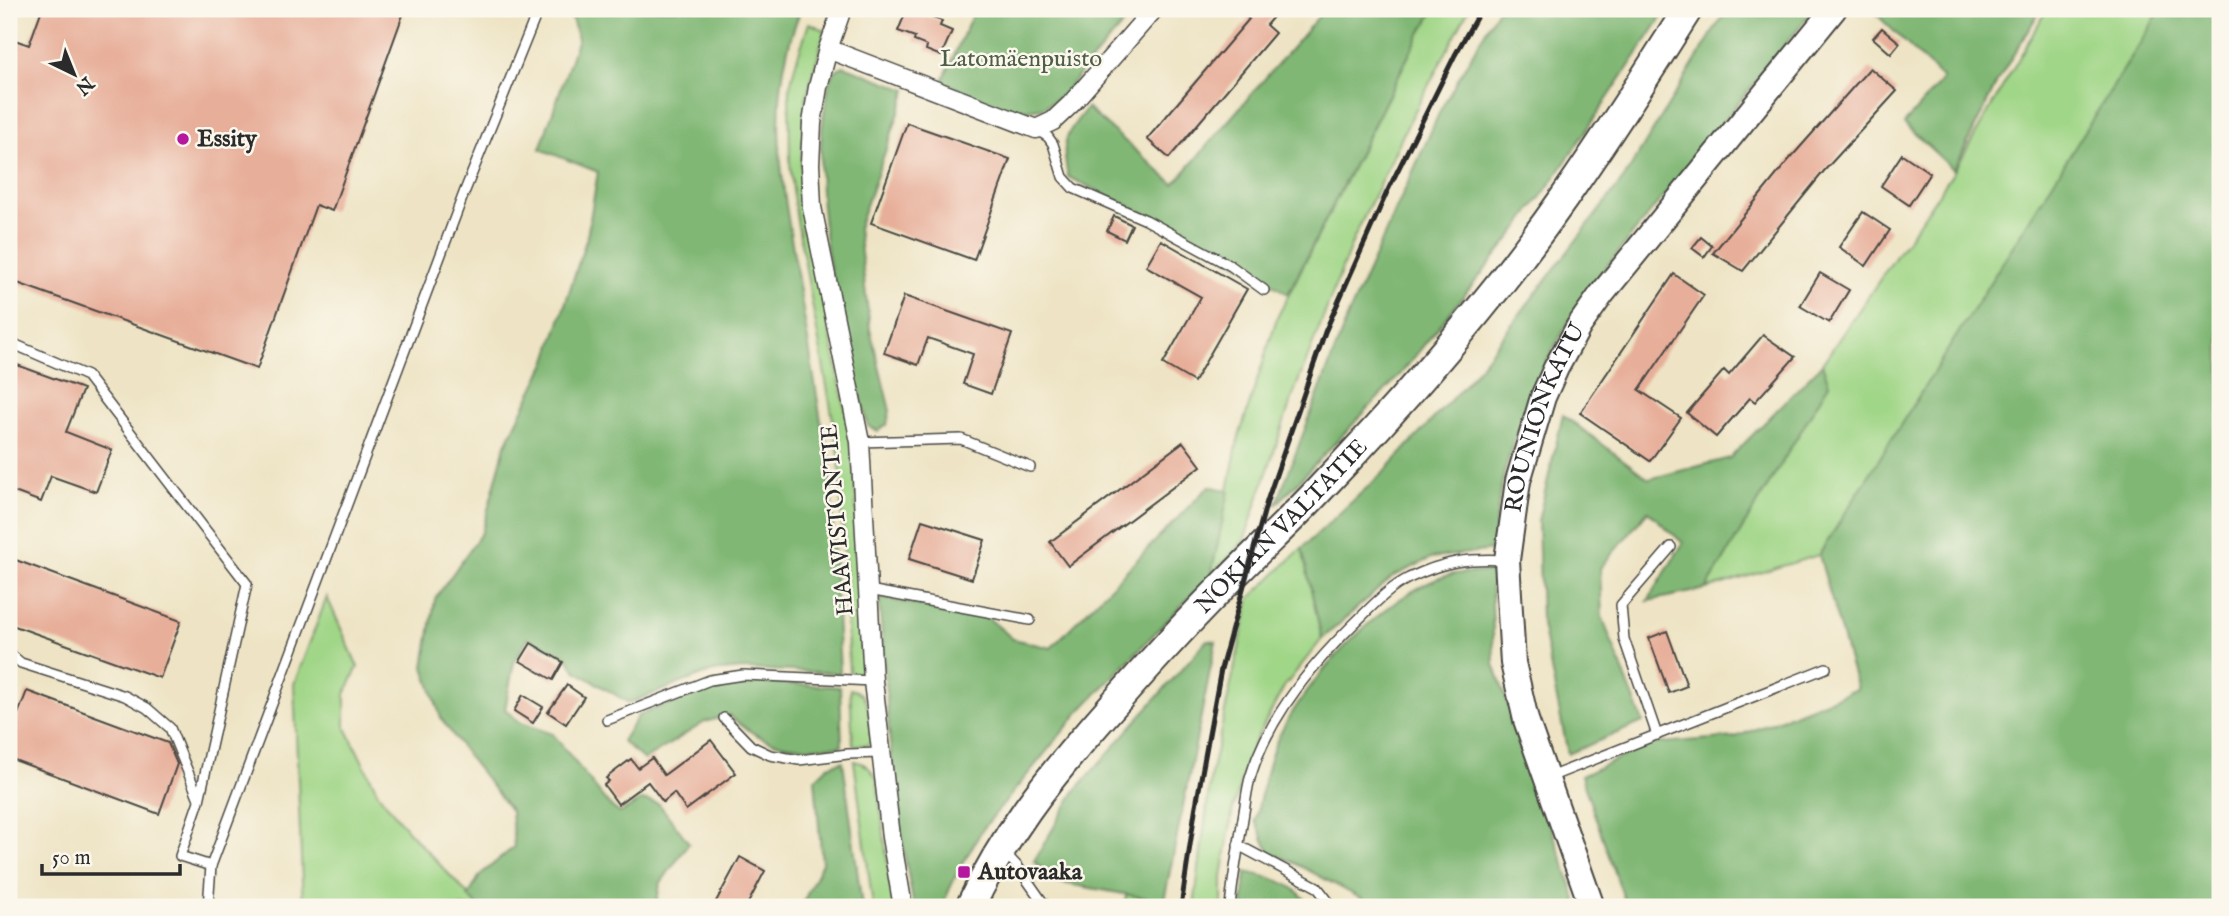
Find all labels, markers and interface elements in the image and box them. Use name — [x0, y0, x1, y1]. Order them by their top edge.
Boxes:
north arrow — [38, 38, 108, 108]
park label: Latomäenpuisto — [940, 44, 1102, 75]
text: N — [70, 70, 99, 100]
place label: Essity — [197, 124, 258, 155]
marker: Essity — [175, 131, 191, 147]
street label: ROUNIONKATU — [1498, 317, 1593, 514]
street label: HAAVISTONTIE — [814, 423, 862, 617]
street label: NOKIAN VALTATIE — [1189, 432, 1375, 621]
scale bar — [42, 832, 180, 876]
text: 50 m — [52, 845, 91, 872]
place label: Autovaaka — [977, 857, 1083, 888]
marker: Autovaaka — [956, 864, 972, 880]

